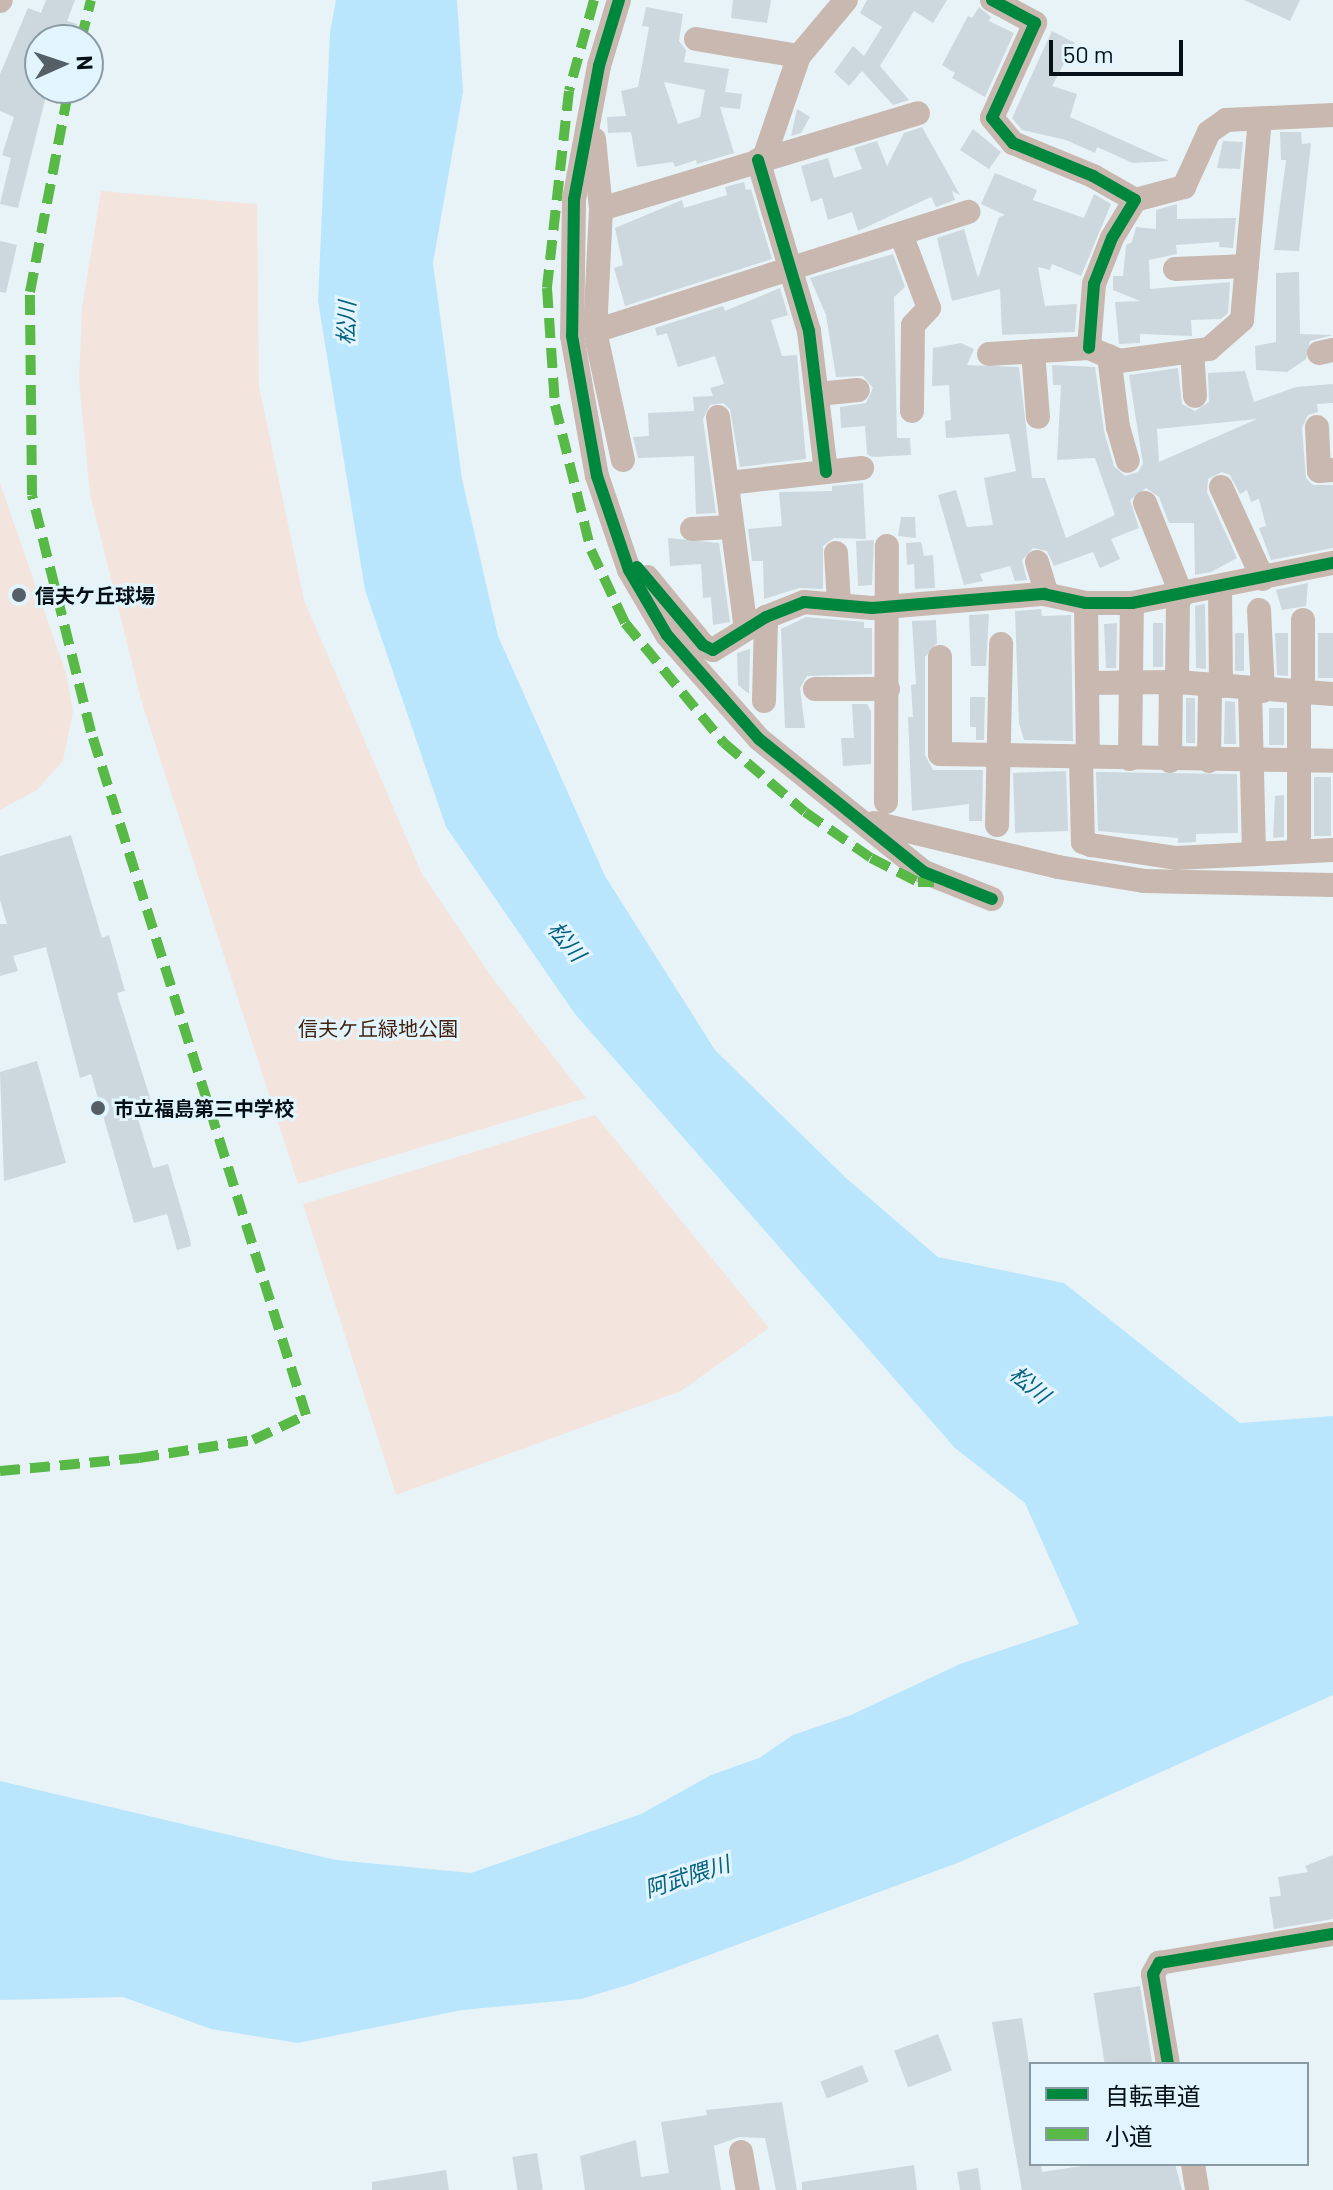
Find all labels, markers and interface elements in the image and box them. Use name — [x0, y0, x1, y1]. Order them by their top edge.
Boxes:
north arrow — [24, 24, 104, 104]
scale bar — [1053, 24, 1187, 74]
text: 50 m — [1063, 39, 1114, 68]
text: N — [73, 55, 99, 71]
water label: 松川 — [332, 301, 360, 345]
place label: 信夫ケ丘球場 — [35, 583, 155, 607]
marker: 信夫ケ丘球場 — [10, 586, 28, 604]
water label: 松川 — [543, 916, 591, 966]
park label: 信夫ケ丘緑地公園 — [298, 1016, 458, 1040]
place label: 市立福島第三中学校 — [114, 1096, 294, 1120]
marker: 市立福島第三中学校 — [89, 1099, 107, 1117]
water label: 松川 — [1005, 1360, 1055, 1408]
water label: 阿武隈川 — [641, 1850, 733, 1902]
legend — [1029, 2062, 1309, 2166]
text: 自転車道 — [1105, 2081, 1201, 2110]
text: 小道 — [1105, 2121, 1153, 2150]

